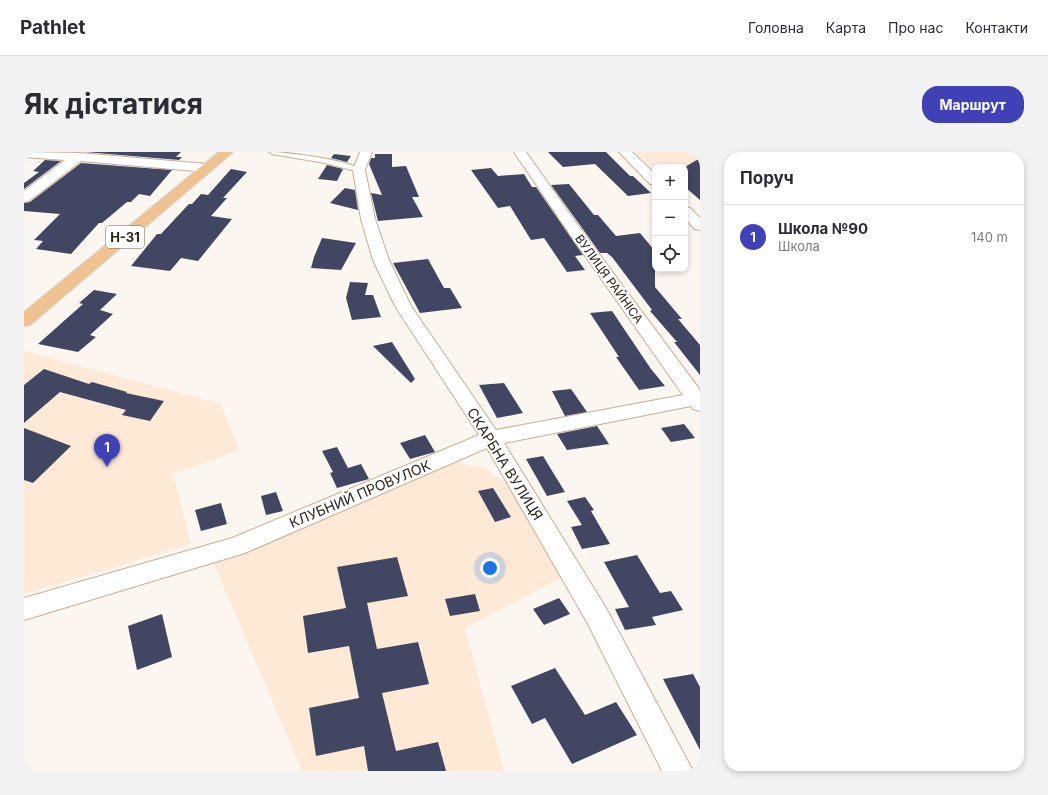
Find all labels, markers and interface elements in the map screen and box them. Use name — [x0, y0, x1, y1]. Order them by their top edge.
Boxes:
text: Pathlet — [20, 16, 85, 39]
text: Головна — [748, 19, 804, 36]
text: Карта — [826, 19, 866, 36]
text: Про нас — [888, 19, 943, 36]
text: Контакти — [965, 19, 1028, 36]
button: Маршрут — [922, 86, 1024, 123]
text: Як дістатися — [24, 87, 203, 121]
map controls — [652, 164, 688, 272]
button: + — [652, 164, 688, 200]
text: Поруч — [740, 168, 794, 188]
button: − — [652, 200, 688, 236]
text: Школа №90 — [778, 219, 868, 238]
road number: Н-31 — [106, 226, 144, 248]
text: 1 — [750, 229, 756, 245]
text: 140 m — [971, 229, 1008, 245]
street label: ВУЛИЦЯ РАЙНІСА — [572, 231, 647, 326]
button: locate — [652, 236, 688, 272]
text: Школа — [778, 238, 820, 254]
street label: СКАРБНА ВУЛИЦЯ — [464, 404, 547, 523]
pin: 1 — [94, 434, 120, 467]
street label: КЛУБНИЙ ПРОВУЛОК — [286, 455, 434, 531]
your location — [480, 558, 500, 578]

